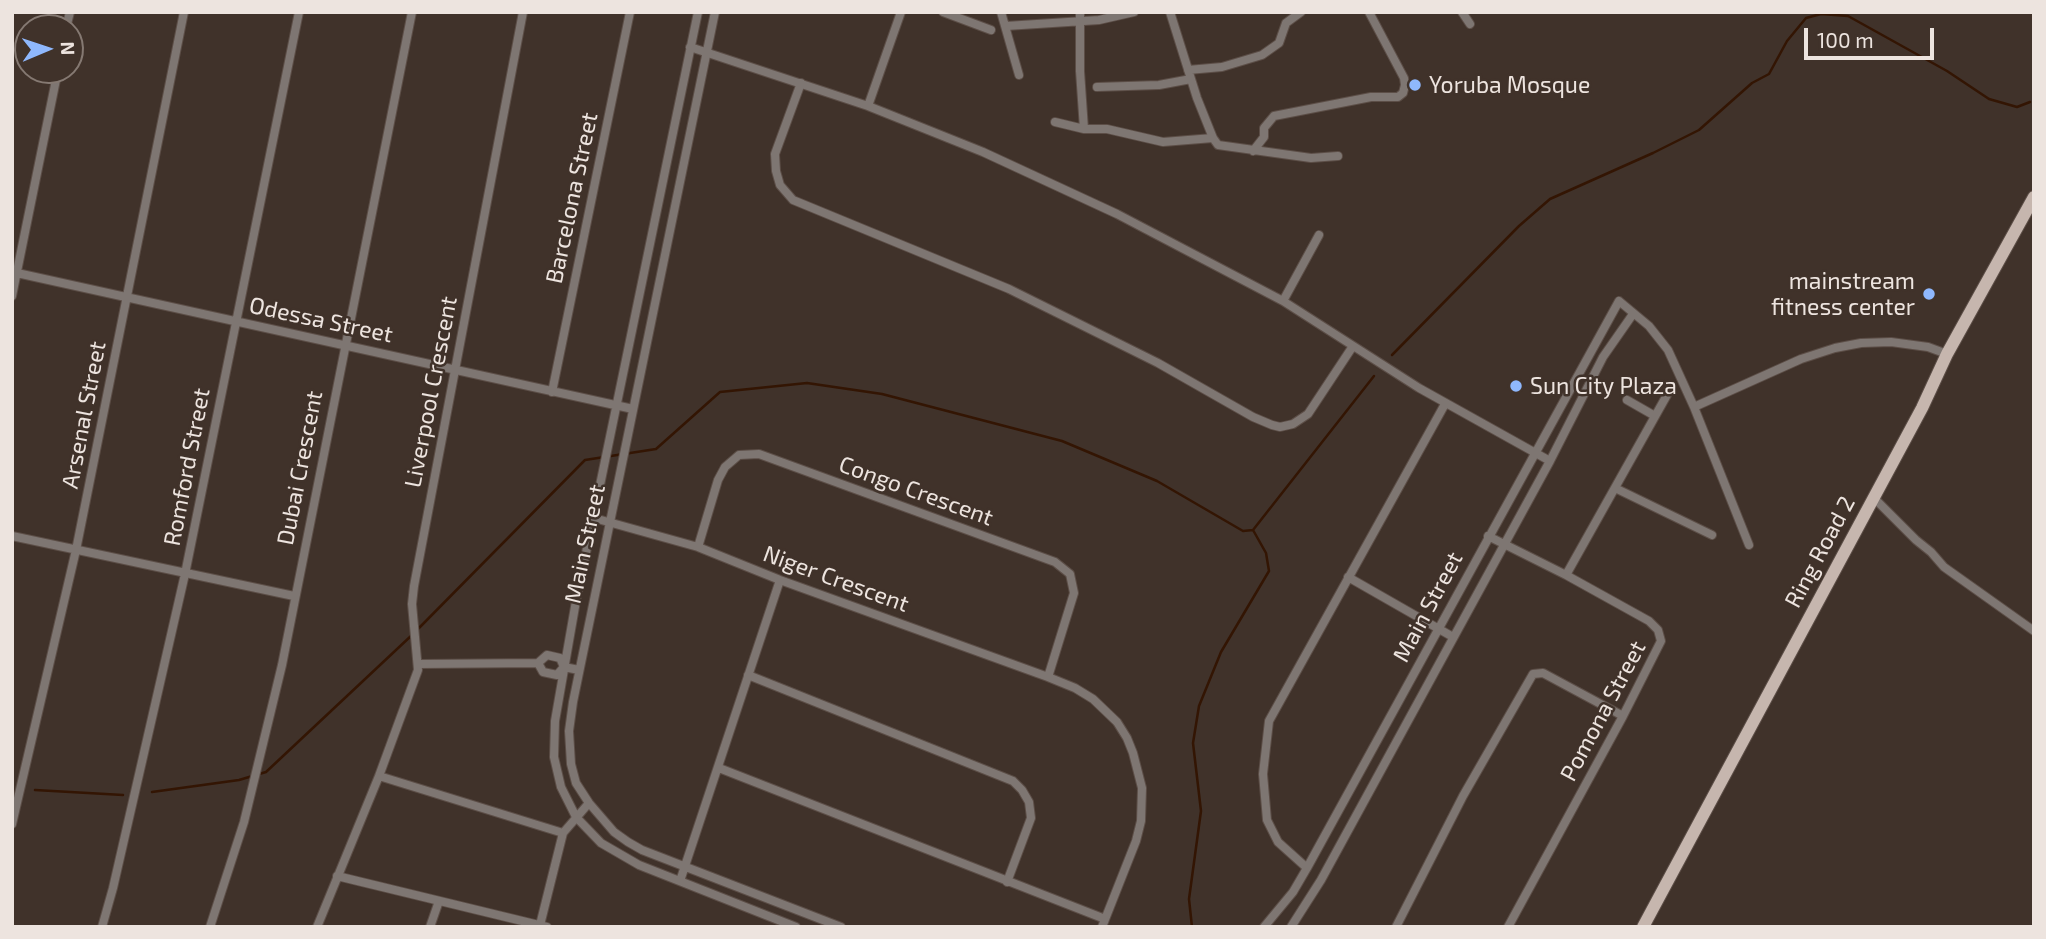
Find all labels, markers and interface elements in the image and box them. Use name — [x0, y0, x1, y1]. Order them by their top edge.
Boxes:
north arrow — [14, 14, 84, 84]
scale bar — [1808, 14, 1938, 58]
text: 100 m — [1817, 27, 1874, 52]
text: N — [57, 41, 80, 56]
place label: Yoruba Mosque — [1429, 71, 1590, 99]
marker: Yoruba Mosque — [1407, 77, 1423, 93]
street label: Barcelona Street — [540, 110, 604, 286]
place label: mainstream fitness center — [1771, 267, 1915, 321]
marker: mainstream fitness center — [1921, 286, 1937, 302]
street label: Odessa Street — [247, 291, 395, 349]
street label: Liverpool Crescent — [399, 294, 463, 490]
street label: Arsenal Street — [56, 339, 112, 491]
place label: Sun City Plaza — [1530, 372, 1677, 400]
marker: Sun City Plaza — [1508, 378, 1524, 394]
street label: Romford Street — [158, 386, 216, 548]
street label: Dubai Crescent — [272, 389, 328, 547]
street label: Congo Crescent — [835, 450, 997, 532]
street label: Main Street — [559, 482, 611, 606]
street label: Ring Road 2 — [1779, 492, 1861, 612]
street label: Niger Crescent — [759, 540, 913, 618]
street label: Main Street — [1387, 547, 1469, 667]
street label: Pomona Street — [1554, 636, 1652, 786]

